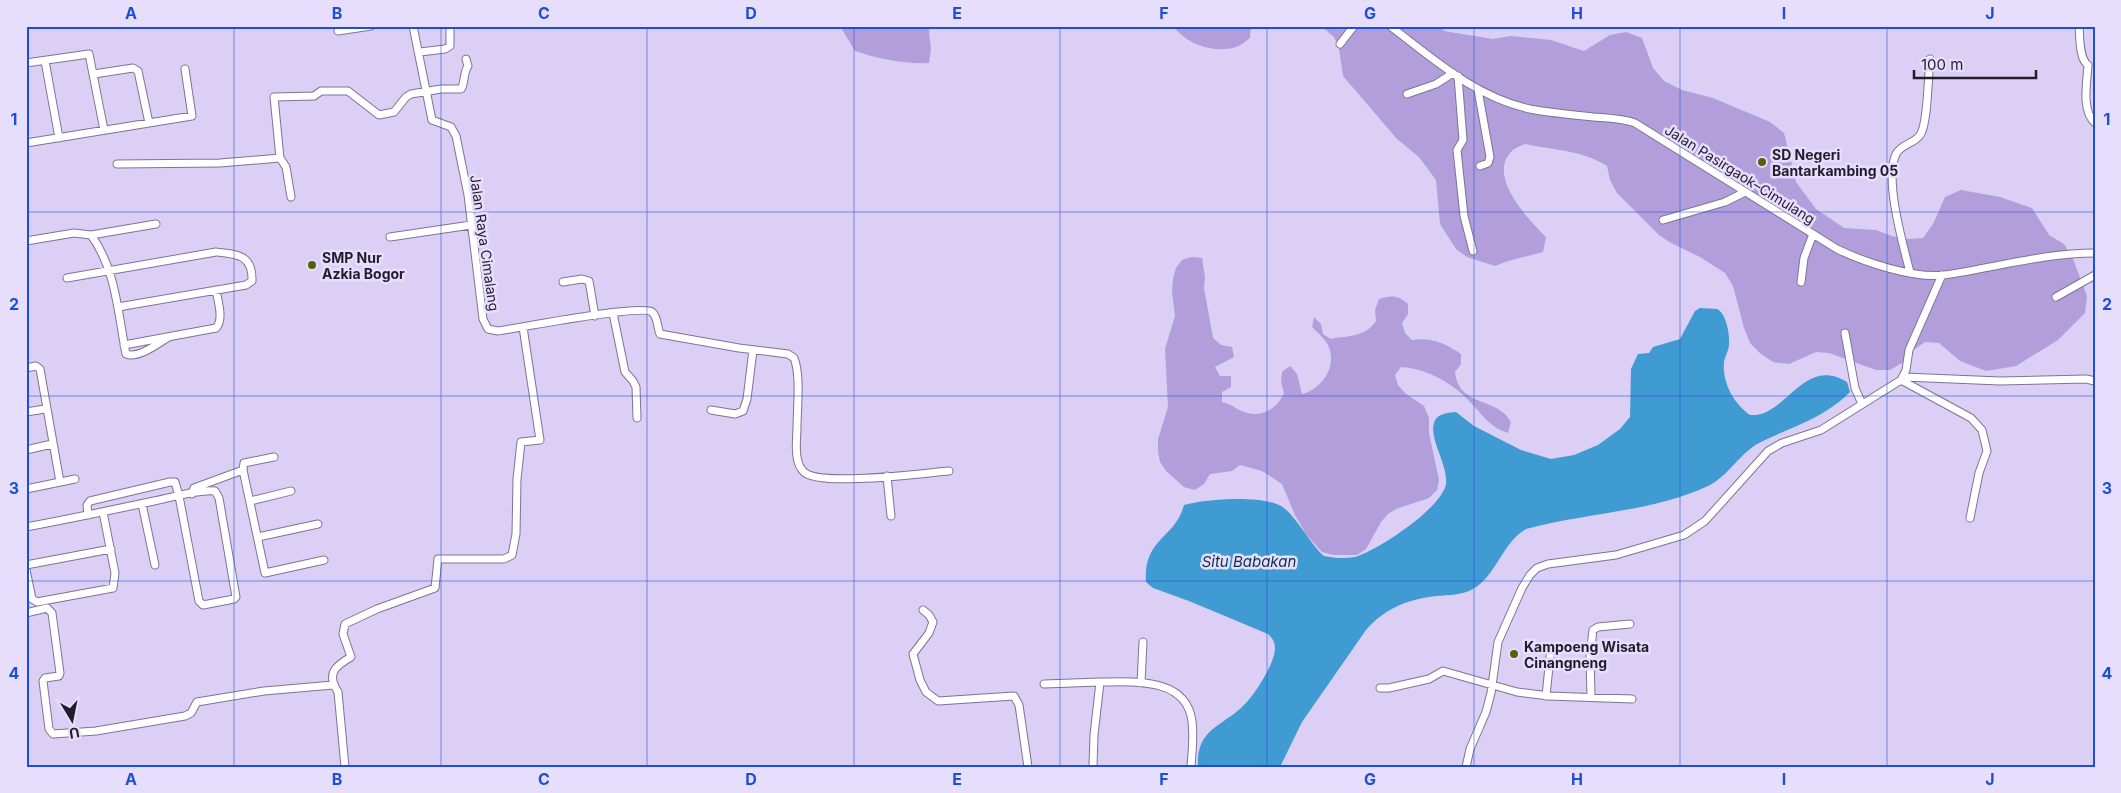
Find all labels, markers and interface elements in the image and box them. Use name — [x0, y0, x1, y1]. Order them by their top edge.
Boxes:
text: A — [125, 3, 137, 23]
text: B — [332, 3, 342, 23]
text: C — [538, 3, 550, 23]
text: D — [745, 3, 757, 23]
text: E — [952, 3, 962, 23]
text: F — [1159, 3, 1169, 23]
text: G — [1364, 3, 1376, 23]
text: H — [1571, 3, 1583, 23]
text: I — [1782, 3, 1786, 23]
text: J — [1985, 3, 1995, 23]
scale bar — [1914, 48, 2036, 80]
text: 100 m — [1921, 55, 1963, 74]
text: 1 — [11, 109, 17, 129]
text: 1 — [2104, 109, 2110, 129]
street label: Jalan Pasirgaok–Cimulang — [1662, 121, 1818, 227]
place label: SD Negeri Bantarkambing 05 — [1772, 146, 1898, 179]
marker: SD Negeri Bantarkambing 05 — [1756, 156, 1768, 168]
street label: Jalan Raya Cimalang — [467, 174, 503, 312]
place label: SMP Nur Azkia Bogor — [322, 249, 405, 282]
marker: SMP Nur Azkia Bogor — [306, 259, 318, 271]
text: 2 — [9, 294, 19, 314]
text: 2 — [2102, 294, 2112, 314]
text: 3 — [9, 478, 19, 498]
text: 3 — [2102, 478, 2112, 498]
water label: Situ Babakan — [1202, 552, 1296, 571]
place label: Kampoeng Wisata Cinangneng — [1524, 638, 1649, 671]
marker: Kampoeng Wisata Cinangneng — [1508, 648, 1520, 660]
text: 4 — [9, 663, 20, 683]
text: 4 — [2102, 663, 2113, 683]
north arrow — [48, 696, 98, 746]
text: U — [68, 724, 81, 743]
text: A — [125, 769, 137, 789]
text: B — [332, 769, 342, 789]
text: C — [538, 769, 550, 789]
text: D — [745, 769, 757, 789]
text: E — [952, 769, 962, 789]
text: F — [1159, 769, 1169, 789]
text: G — [1364, 769, 1376, 789]
text: H — [1571, 769, 1583, 789]
text: I — [1782, 769, 1786, 789]
text: J — [1985, 769, 1995, 789]

